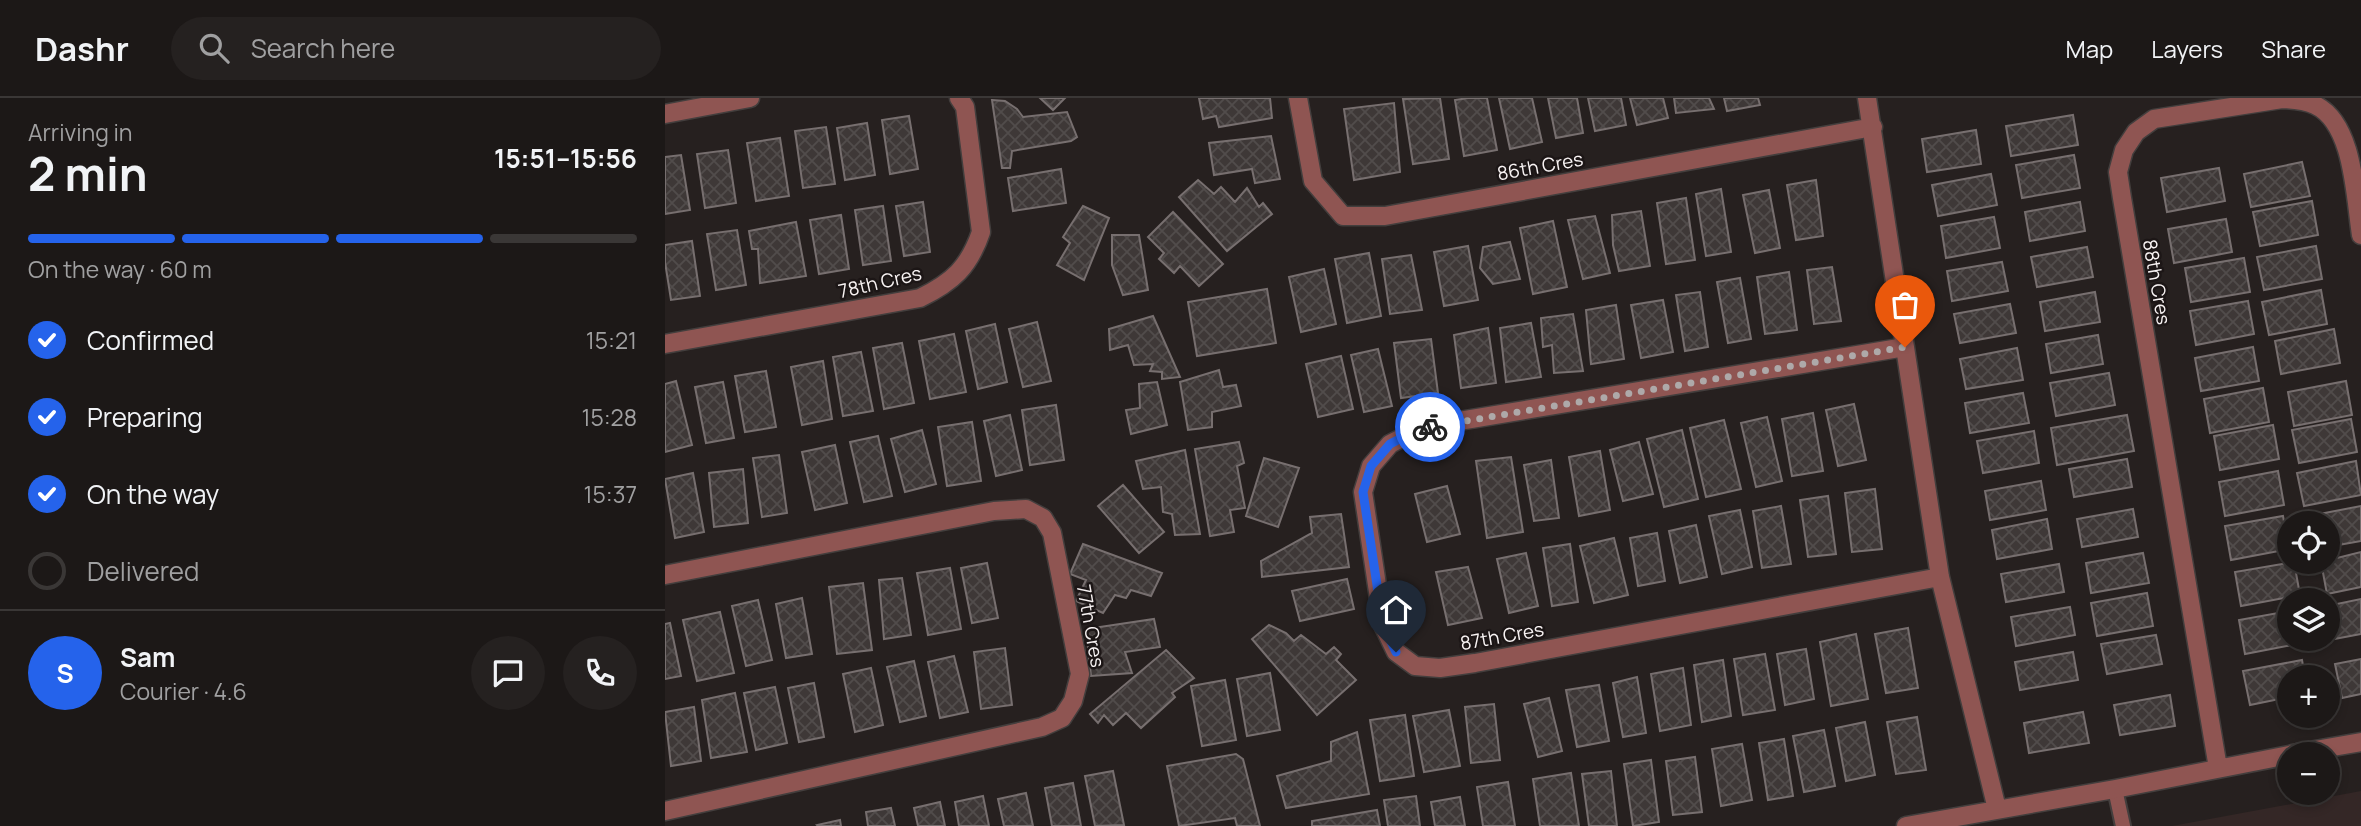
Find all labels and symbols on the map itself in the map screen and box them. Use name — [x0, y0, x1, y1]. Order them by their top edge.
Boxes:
street label: 86th Cres — [1495, 146, 1585, 186]
street label: 88th Cres — [2137, 237, 2177, 327]
street label: 78th Cres — [836, 260, 924, 304]
pin — [1875, 275, 1935, 347]
courier — [1395, 392, 1465, 462]
pin — [1366, 580, 1426, 652]
street label: 77th Cres — [1071, 583, 1111, 669]
street label: 87th Cres — [1458, 616, 1546, 656]

